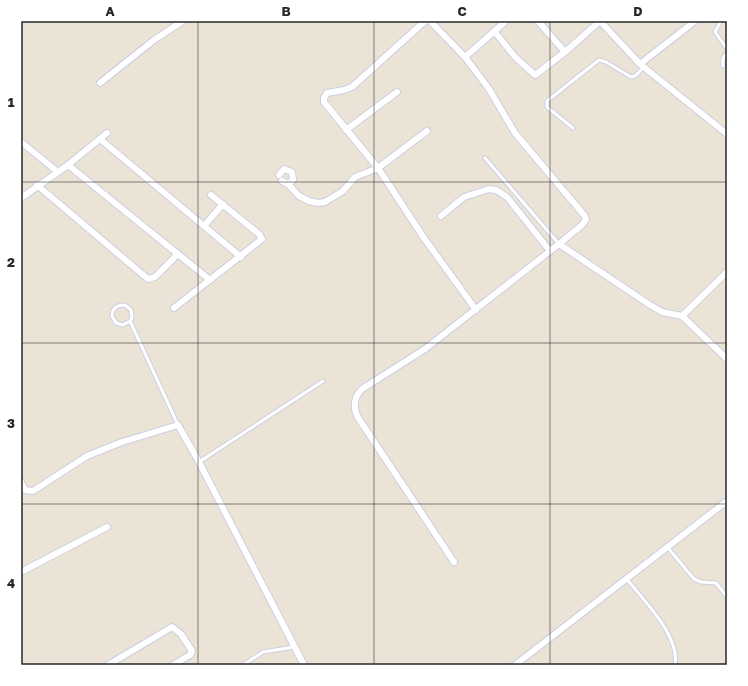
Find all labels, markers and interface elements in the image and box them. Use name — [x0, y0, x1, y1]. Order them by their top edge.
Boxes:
text: A — [105, 3, 115, 19]
text: B — [281, 3, 291, 19]
text: C — [457, 3, 467, 19]
text: D — [633, 3, 643, 19]
text: 1 — [8, 94, 15, 110]
text: 2 — [7, 254, 15, 270]
text: 3 — [7, 415, 15, 431]
text: 4 — [7, 575, 15, 591]

